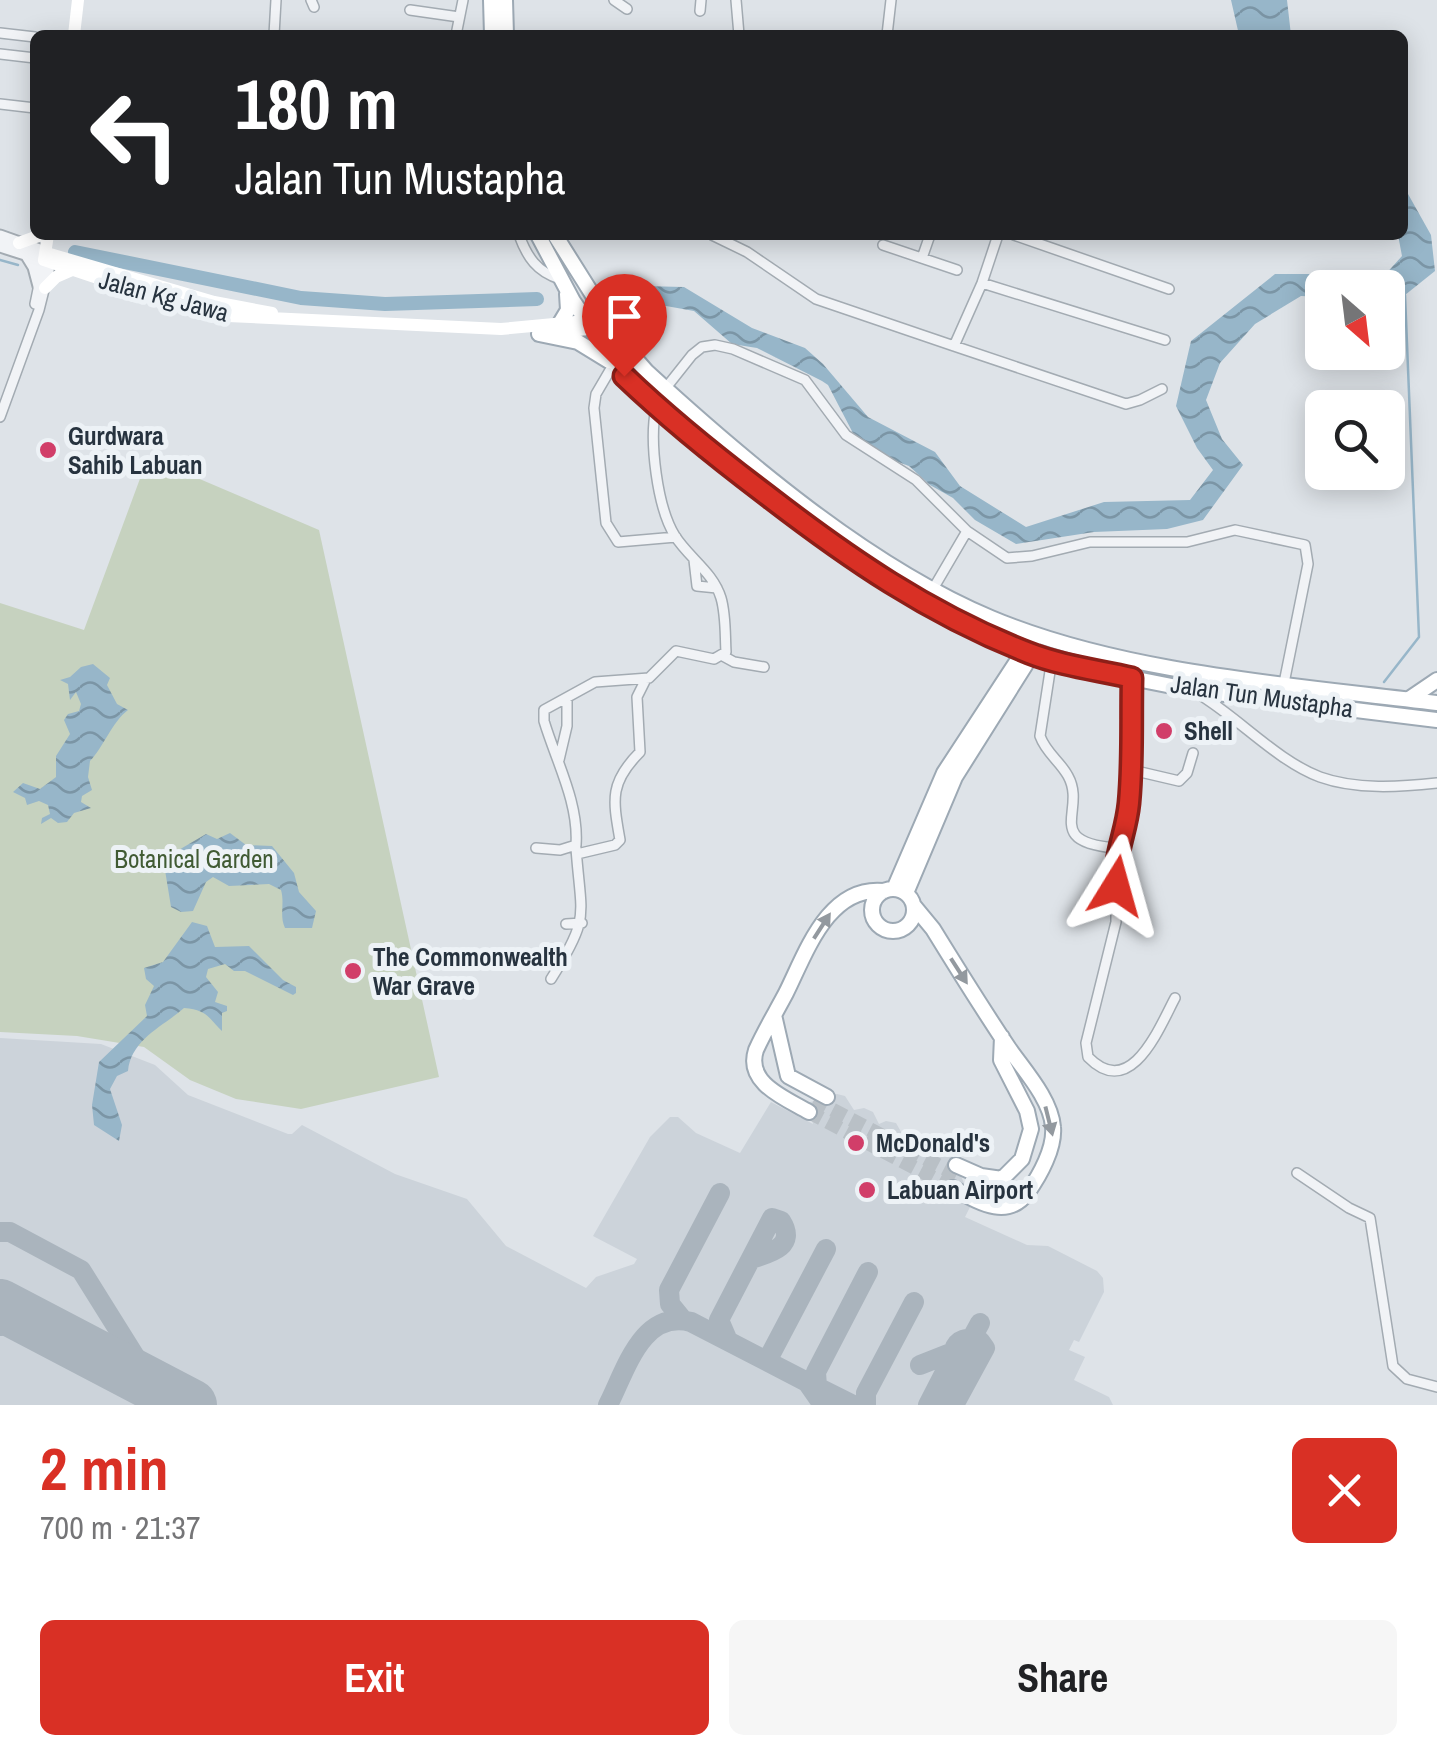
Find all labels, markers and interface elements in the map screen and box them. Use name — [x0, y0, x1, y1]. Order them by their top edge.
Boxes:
text: 180 m — [235, 57, 398, 151]
icon: left — [70, 70, 200, 200]
text: Jalan Tun Mustapha — [235, 147, 566, 208]
street label: Jalan Kg Jawa — [95, 262, 233, 330]
north arrow — [1305, 270, 1405, 370]
map controls — [1305, 270, 1405, 490]
pin — [582, 274, 667, 377]
icon: arrive — [597, 289, 652, 344]
button: search — [1305, 390, 1405, 490]
place label: Gurdwara Sahib Labuan — [68, 419, 202, 482]
marker: Gurdwara Sahib Labuan — [37, 439, 59, 461]
street label: Jalan Tun Mustapha — [1169, 666, 1356, 726]
place label: Shell — [1184, 714, 1233, 748]
marker: Shell — [1153, 720, 1175, 742]
position arrow — [1064, 834, 1168, 938]
park label: Botanical Garden — [114, 842, 274, 876]
one-way arrow — [813, 912, 831, 940]
place label: The Commonwealth War Grave — [373, 940, 568, 1003]
one-way arrow — [949, 957, 967, 984]
marker: The Commonwealth War Grave — [342, 960, 364, 982]
one-way arrow — [1042, 1106, 1057, 1137]
place label: McDonald's — [876, 1126, 990, 1160]
marker: McDonald's — [845, 1132, 867, 1154]
place label: Labuan Airport — [887, 1173, 1033, 1207]
marker: Labuan Airport — [856, 1179, 878, 1201]
text: 2 min — [40, 1428, 169, 1509]
button: close — [1292, 1438, 1397, 1543]
text: 700 m · 21:37 — [40, 1506, 200, 1549]
button: Exit — [40, 1620, 709, 1735]
button: Share — [729, 1620, 1397, 1735]

